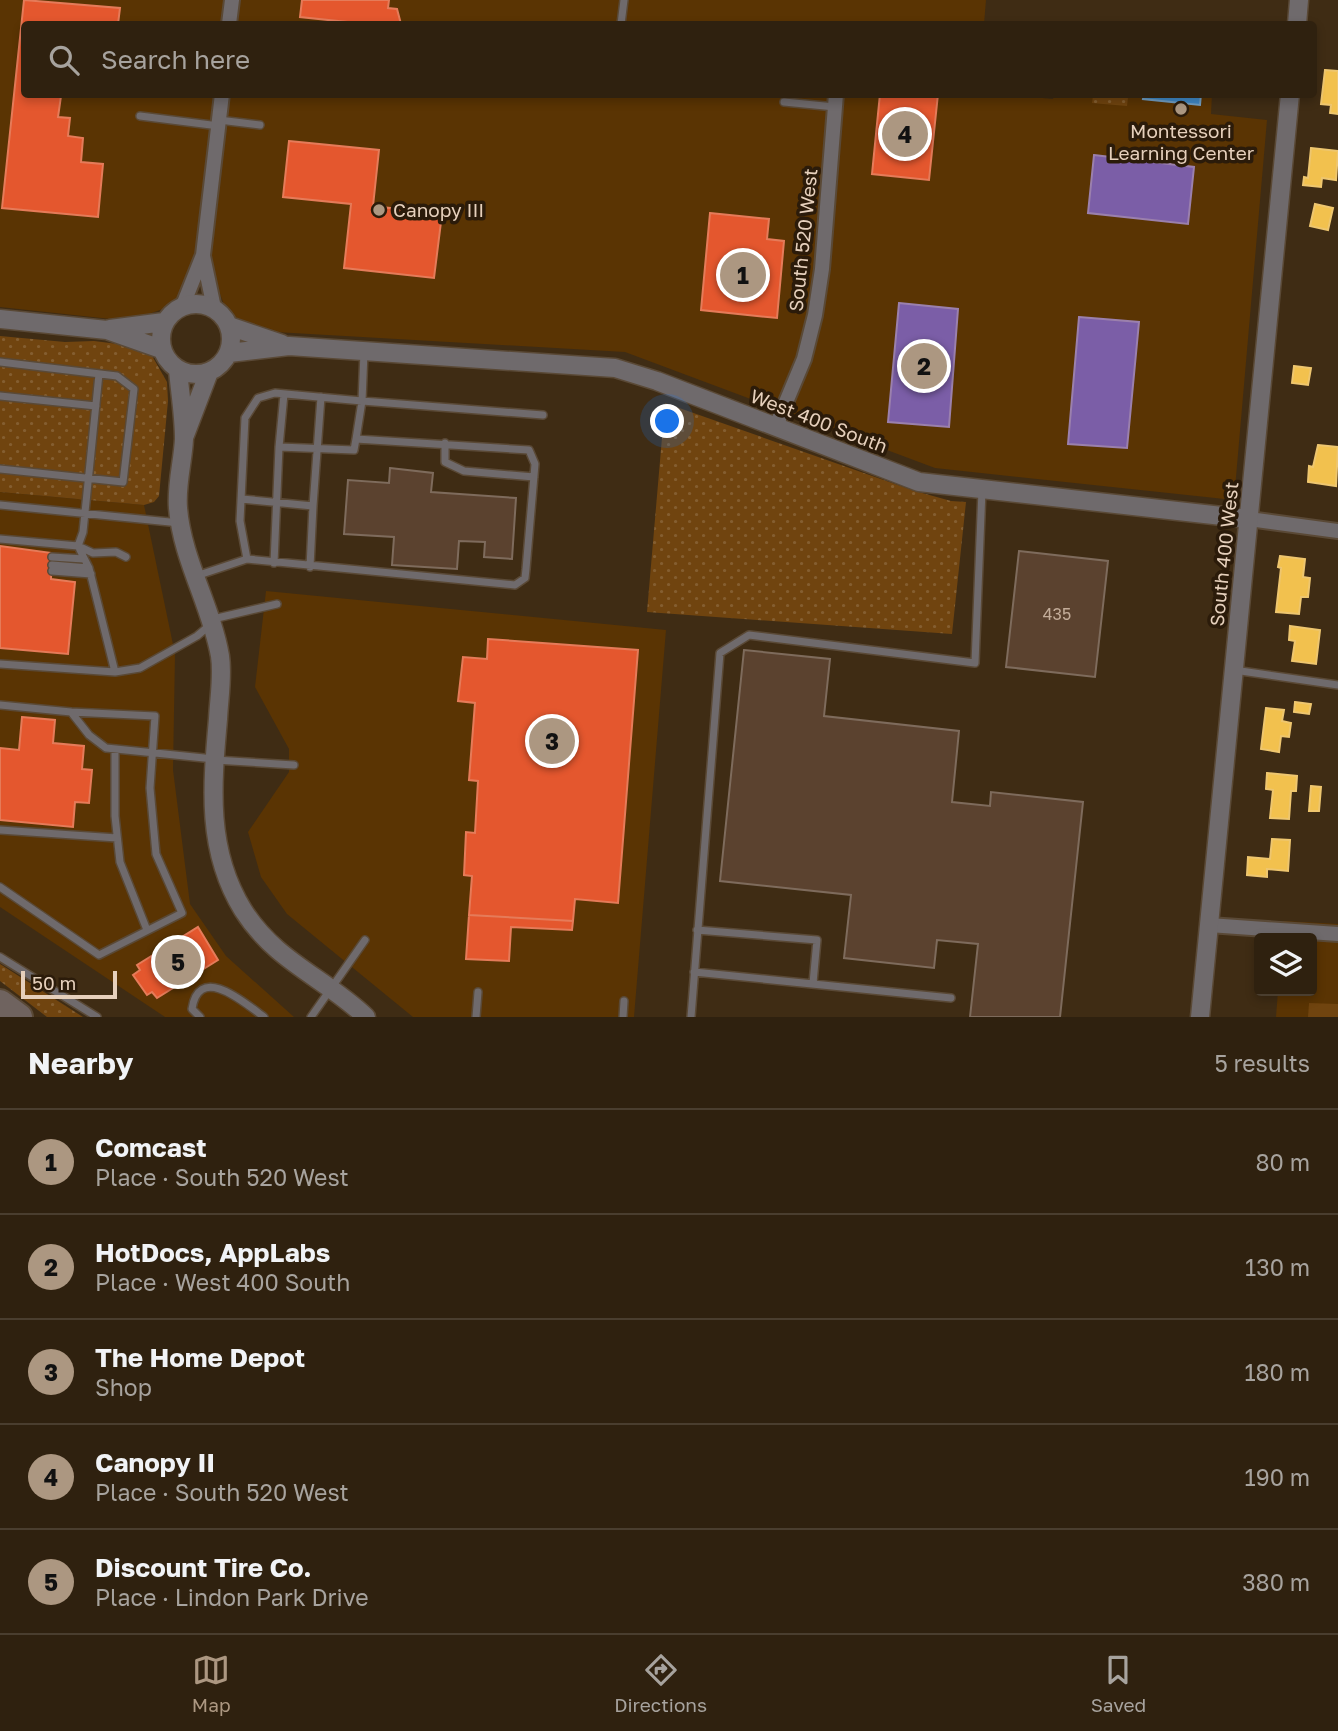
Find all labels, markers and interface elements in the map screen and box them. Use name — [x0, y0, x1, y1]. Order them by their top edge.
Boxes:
search box — [21, 21, 1317, 98]
icon: search — [45, 41, 83, 79]
text: Search here — [101, 44, 250, 75]
marker: Montessori Learning Center — [1173, 101, 1189, 117]
pin: 4 — [882, 108, 928, 160]
place label: Montessori Learning Center — [1108, 119, 1255, 164]
street label: South 520 West — [784, 167, 821, 313]
place label: Canopy III — [393, 198, 484, 221]
marker: Canopy III — [371, 202, 387, 218]
pin: 1 — [720, 249, 766, 301]
pin: 2 — [901, 340, 947, 392]
street label: West 400 South — [747, 384, 891, 457]
your location — [650, 404, 684, 438]
street label: South 400 West — [1204, 481, 1243, 627]
house number: 435 — [1043, 604, 1071, 624]
pin: 3 — [529, 715, 575, 767]
map controls — [1254, 933, 1317, 996]
button: layers — [1254, 933, 1317, 996]
pin: 5 — [155, 936, 201, 988]
scale bar — [21, 968, 117, 1000]
text: 50 m — [32, 971, 76, 994]
text: Nearby — [28, 1045, 133, 1081]
text: 5 results — [1214, 1049, 1310, 1077]
text: Comcast — [95, 1132, 207, 1163]
text: 1 — [45, 1148, 57, 1176]
text: 80 m — [1256, 1148, 1310, 1176]
text: Place · South 520 West — [95, 1163, 349, 1191]
text: HotDocs, AppLabs — [95, 1237, 330, 1268]
text: 2 — [44, 1253, 58, 1281]
text: 130 m — [1245, 1253, 1310, 1281]
text: Place · West 400 South — [95, 1268, 350, 1296]
text: The Home Depot — [95, 1342, 305, 1373]
text: 3 — [44, 1358, 58, 1386]
text: 180 m — [1244, 1358, 1310, 1386]
text: Shop — [95, 1373, 152, 1401]
text: Canopy II — [95, 1447, 215, 1478]
text: 4 — [44, 1463, 58, 1491]
text: 190 m — [1245, 1463, 1310, 1491]
text: Place · South 520 West — [95, 1478, 349, 1506]
text: Discount Tire Co. — [95, 1552, 311, 1583]
text: 5 — [44, 1568, 58, 1596]
text: 380 m — [1242, 1568, 1310, 1596]
text: Place · Lindon Park Drive — [95, 1583, 369, 1611]
tab: Map — [192, 1651, 231, 1716]
tab: Directions — [614, 1651, 707, 1716]
tab: Saved — [1091, 1651, 1146, 1716]

